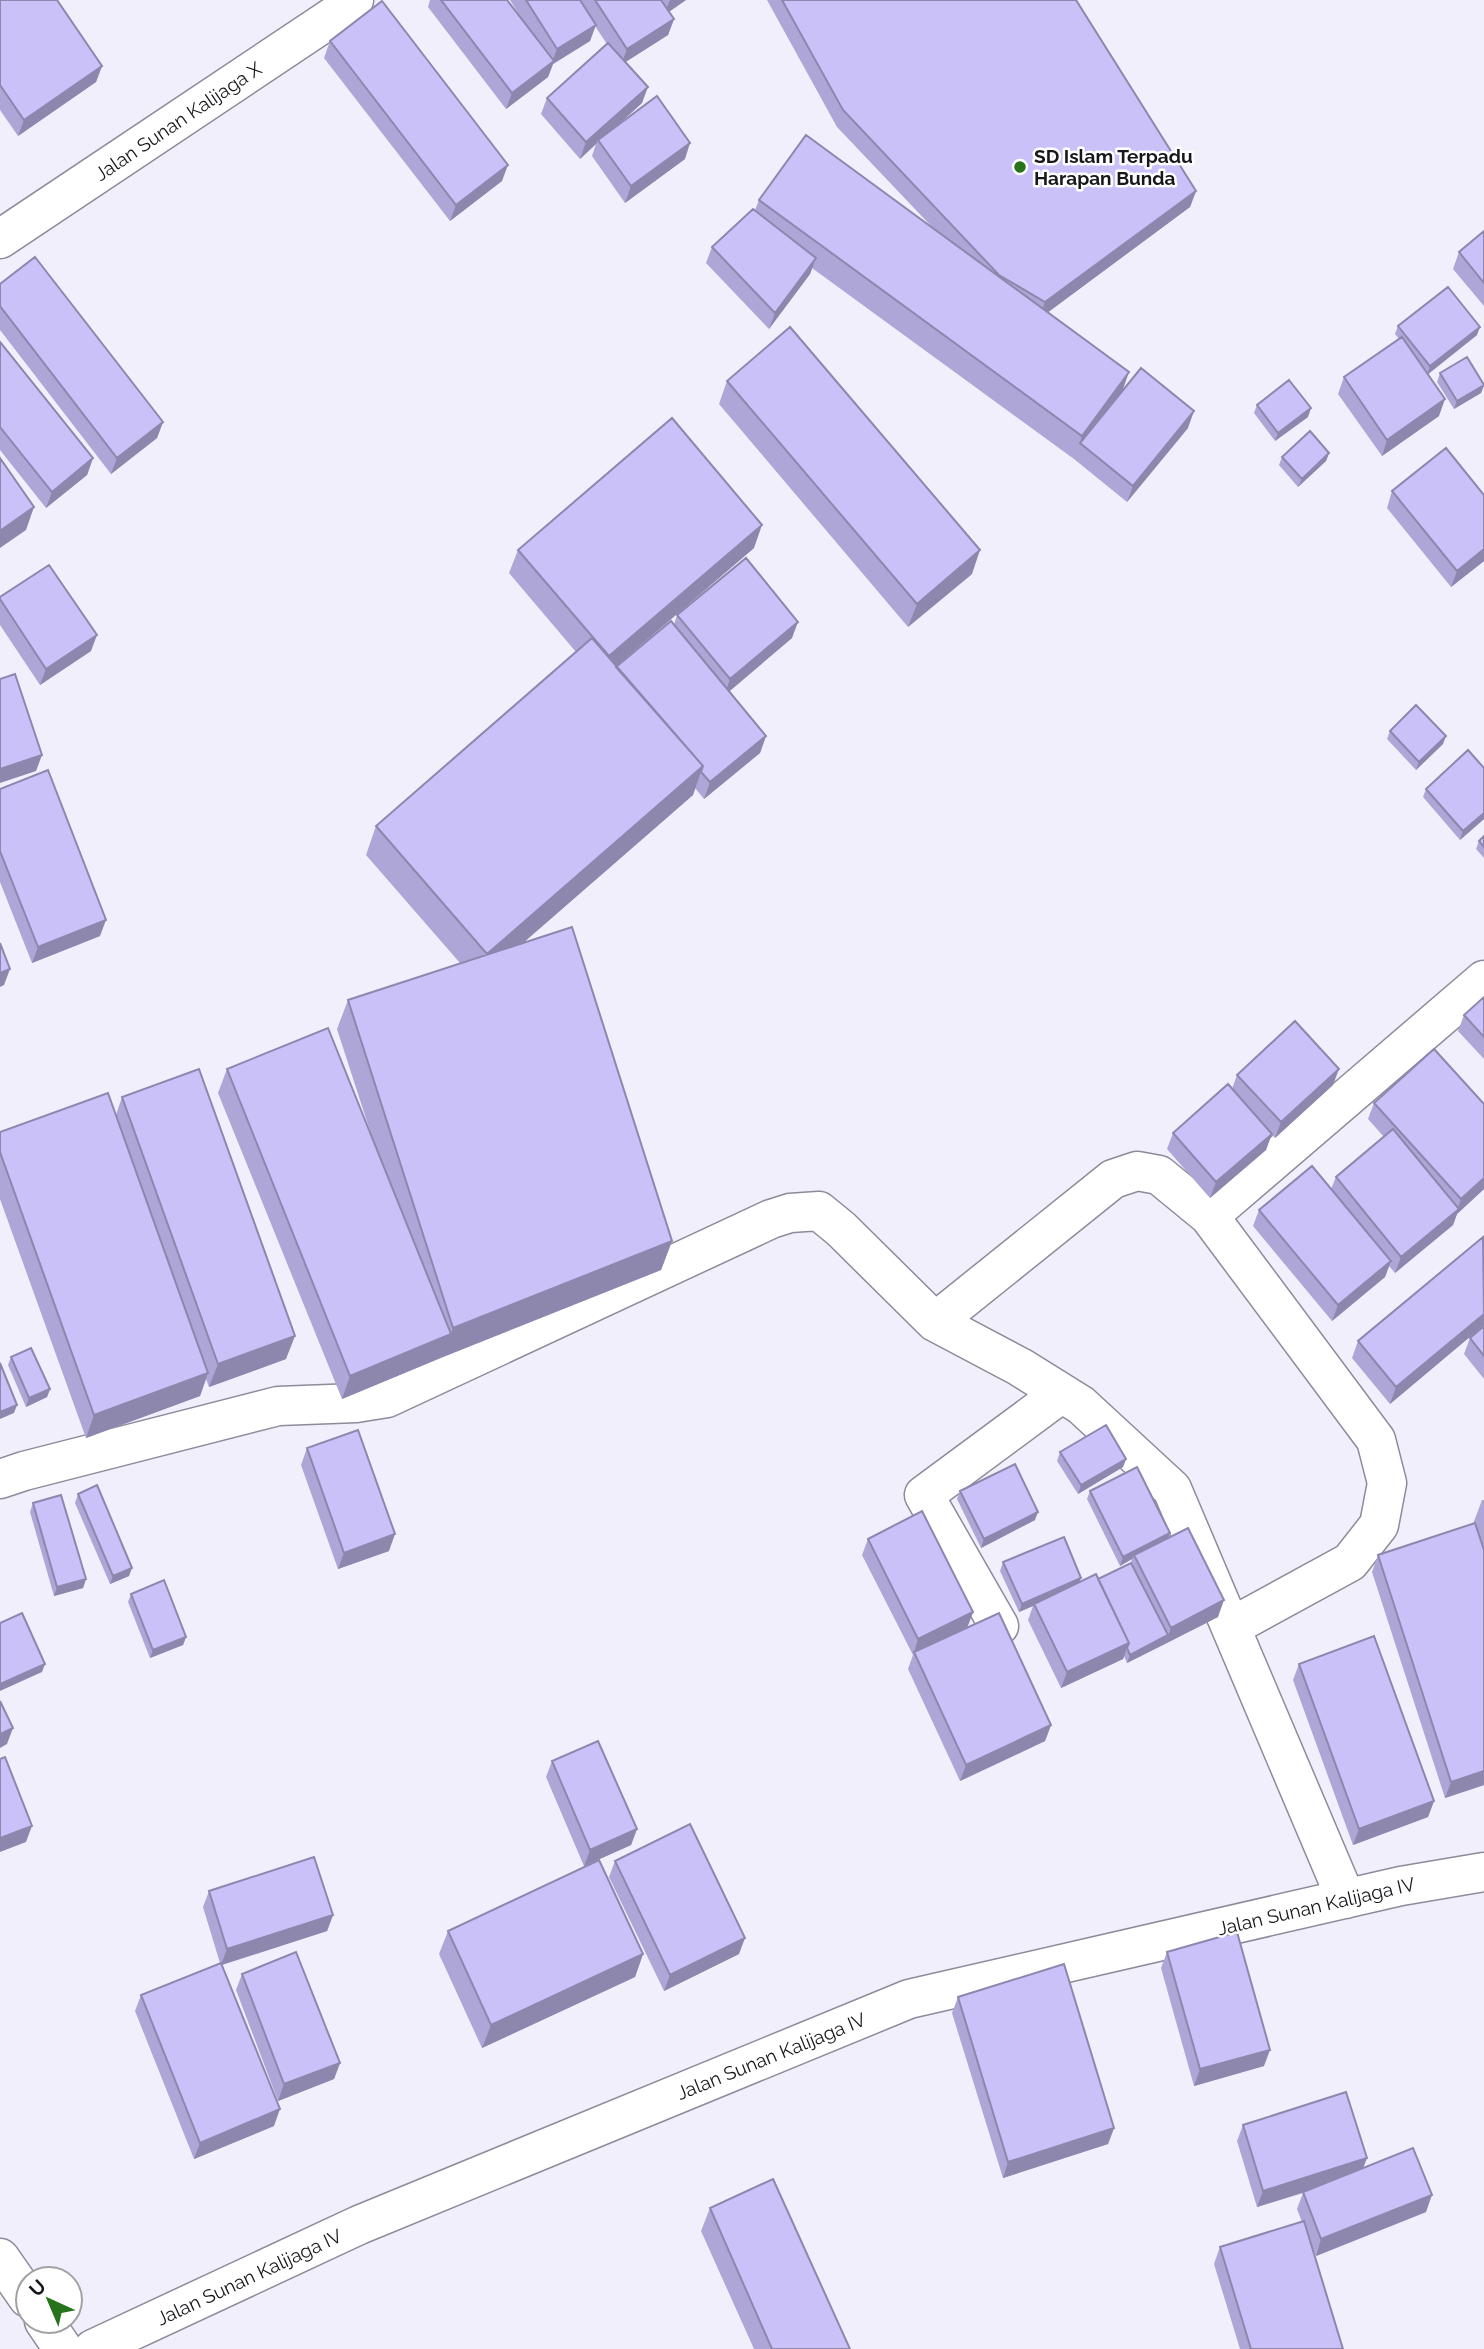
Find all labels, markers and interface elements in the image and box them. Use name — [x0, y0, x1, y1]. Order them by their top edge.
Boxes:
street label: Jalan Sunan Kalijaga X — [91, 57, 265, 185]
place label: SD Islam Terpadu Harapan Bunda — [1034, 145, 1193, 189]
marker: SD Islam Terpadu Harapan Bunda — [1012, 159, 1028, 175]
street label: Jalan Sunan Kalijaga IV — [1215, 1873, 1417, 1939]
street label: Jalan Sunan Kalijaga IV — [673, 2008, 869, 2104]
street label: Jalan Sunan Kalijaga IV — [153, 2224, 345, 2330]
north arrow — [14, 2265, 84, 2335]
text: U — [24, 2275, 50, 2301]

